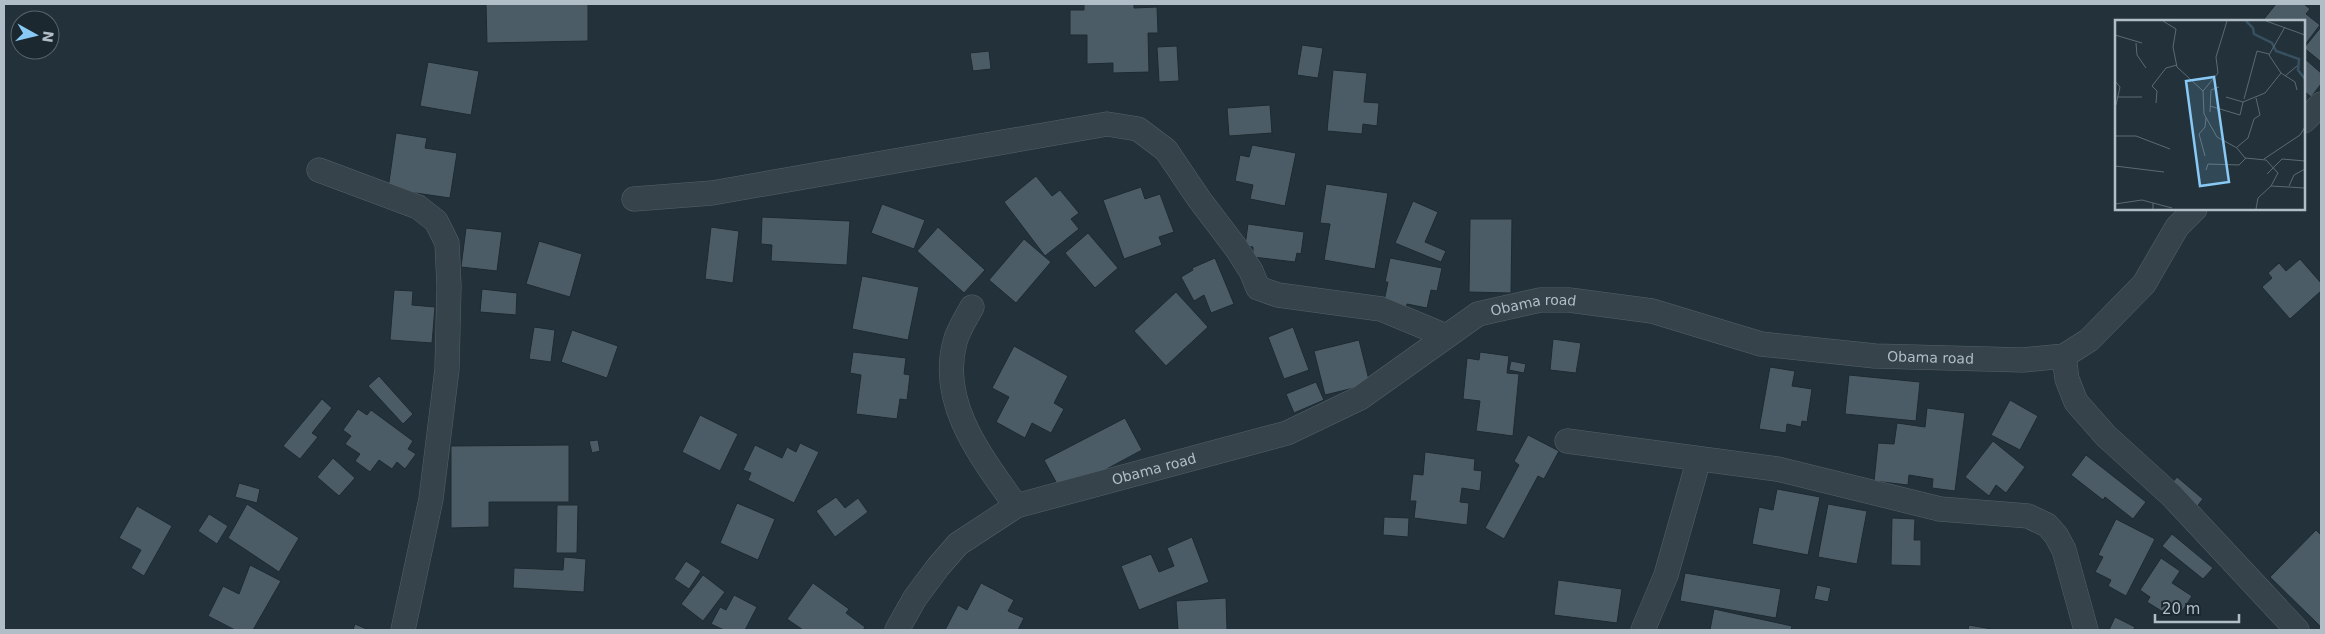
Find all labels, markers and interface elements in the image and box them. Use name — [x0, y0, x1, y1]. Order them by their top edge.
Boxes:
north arrow — [10, 10, 60, 60]
inset map — [2115, 20, 2305, 210]
text: N — [39, 30, 57, 44]
street label: Obama road — [1489, 292, 1577, 319]
street label: Obama road — [1887, 348, 1974, 367]
street label: Obama road — [1110, 450, 1198, 488]
scale bar — [2155, 592, 2239, 624]
text: 20 m — [2162, 600, 2200, 618]

